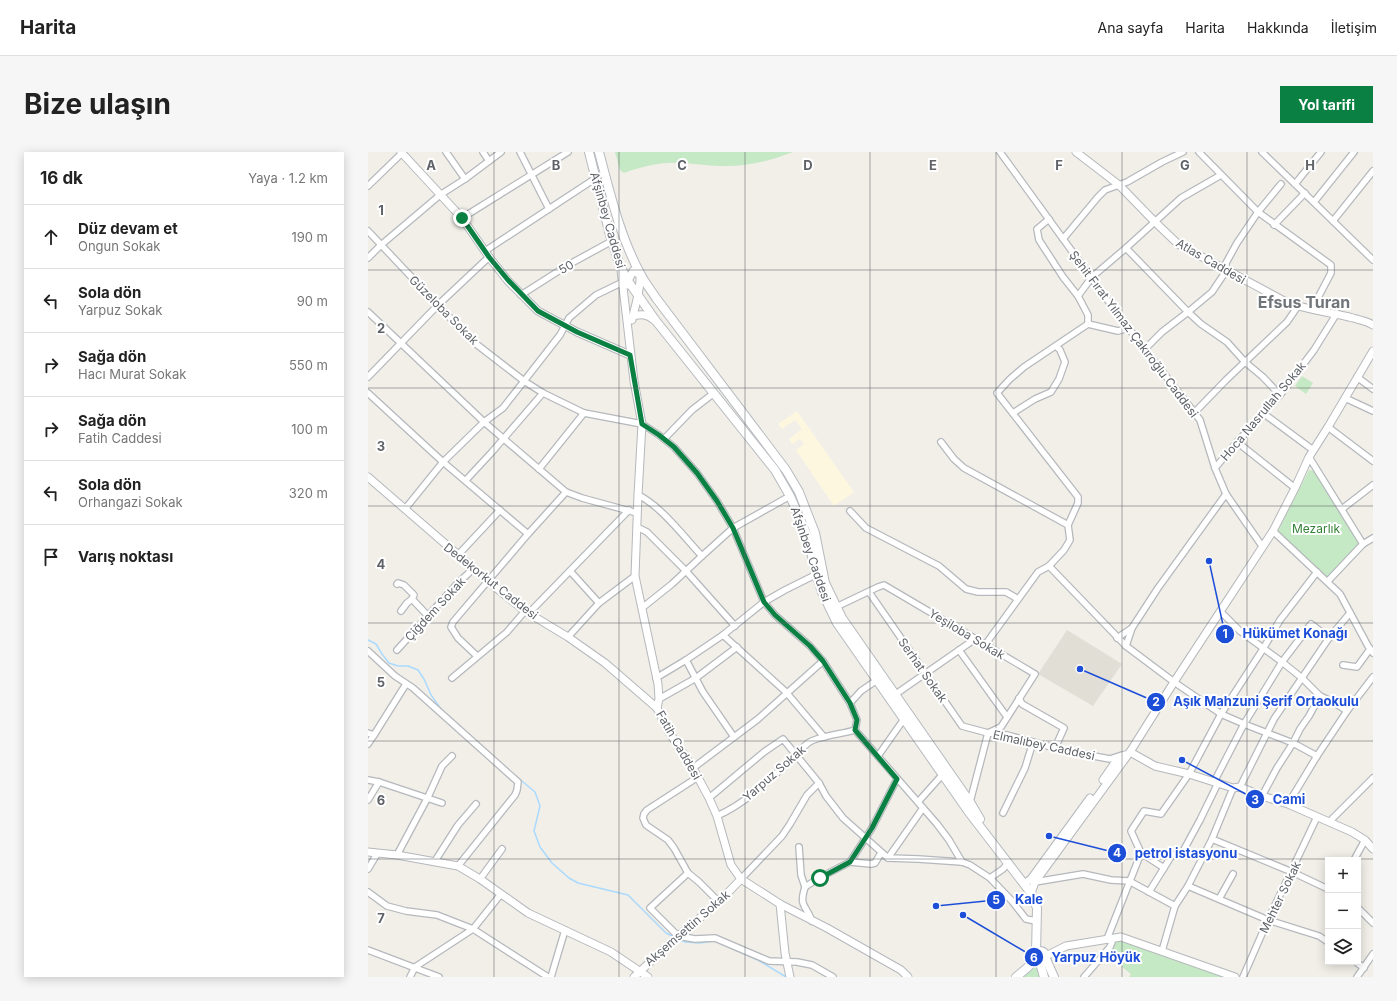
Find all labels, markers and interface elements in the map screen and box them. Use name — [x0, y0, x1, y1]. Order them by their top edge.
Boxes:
text: Harita — [20, 16, 76, 39]
text: Ana sayfa — [1098, 19, 1163, 36]
text: Harita — [1185, 19, 1225, 36]
text: Hakkında — [1247, 19, 1309, 36]
text: İletişim — [1331, 19, 1377, 36]
button: Yol tarifi — [1280, 86, 1373, 123]
text: Bize ulaşın — [24, 87, 171, 121]
text: A — [426, 157, 436, 173]
text: B — [552, 157, 561, 173]
text: C — [677, 157, 687, 173]
text: D — [803, 157, 813, 173]
text: E — [929, 157, 937, 173]
text: F — [1055, 157, 1063, 173]
text: G — [1180, 157, 1190, 173]
text: H — [1305, 157, 1315, 173]
text: 16 dk — [40, 168, 83, 188]
text: Yaya · 1.2 km — [248, 170, 328, 186]
street label: Afşinbey Caddesi — [587, 170, 629, 270]
text: 1 — [378, 202, 384, 218]
route end — [453, 209, 471, 227]
text: Düz devam et — [78, 219, 178, 238]
icon: ahead — [40, 226, 62, 248]
text: 190 m — [291, 229, 328, 245]
street label: Atlas Caddesi — [1174, 235, 1248, 287]
text: Ongun Sokak — [78, 238, 160, 254]
street label: Şehit Fırat Yılmaz Çakıroğlu Caddesi — [1066, 248, 1202, 420]
street label: 50 — [556, 257, 576, 277]
street label: Güzeloba Sokak — [406, 272, 482, 348]
text: Sola dön — [78, 283, 141, 302]
icon: left — [40, 290, 62, 312]
district label: Efsus Turan — [1258, 292, 1350, 312]
text: 90 m — [297, 293, 328, 309]
text: Yarpuz Sokak — [78, 302, 163, 318]
text: 2 — [377, 320, 385, 336]
text: Sağa dön — [78, 347, 146, 366]
icon: right — [40, 354, 62, 376]
text: 550 m — [289, 357, 328, 373]
street label: Hoca Nasrullah Sokak — [1217, 358, 1309, 464]
text: Hacı Murat Sokak — [78, 366, 186, 382]
text: Sağa dön — [78, 411, 146, 430]
icon: right — [40, 418, 62, 440]
text: 100 m — [291, 421, 328, 437]
text: Fatih Caddesi — [78, 430, 162, 446]
text: 3 — [377, 438, 385, 454]
text: Sola dön — [78, 475, 141, 494]
icon: left — [40, 482, 62, 504]
text: 320 m — [289, 485, 328, 501]
text: Orhangazi Sokak — [78, 494, 183, 510]
street label: Afşinbey Caddesi — [788, 505, 834, 604]
park label: Mezarlık — [1292, 521, 1340, 536]
street label: Dedekorkut Caddesi — [441, 539, 541, 623]
icon: arrive — [40, 546, 62, 568]
text: Varış noktası — [78, 547, 173, 566]
text: 4 — [377, 556, 386, 572]
street label: Çiğdem Sokak — [402, 574, 469, 644]
street label: Yeşiloba Sokak — [926, 605, 1008, 663]
callout: Hükümet Konağı — [1215, 621, 1356, 646]
text: Hükümet Konağı — [1242, 625, 1348, 641]
text: 1 — [1222, 626, 1228, 641]
street label: Serhat Sokak — [895, 635, 951, 705]
text: 5 — [377, 674, 385, 690]
callout: Aşık Mahzuni Şerif Ortaokulu — [1146, 689, 1367, 714]
text: Aşık Mahzuni Şerif Ortaokulu — [1173, 693, 1359, 709]
text: 2 — [1152, 694, 1160, 709]
street label: Fatih Caddesi — [653, 708, 705, 782]
street label: Elmalıbey Caddesi — [992, 727, 1096, 763]
street label: Yarpuz Sokak — [740, 741, 809, 804]
callout: Cami — [1245, 787, 1313, 812]
text: Cami — [1273, 791, 1305, 807]
text: 6 — [377, 792, 385, 808]
text: 3 — [1251, 792, 1259, 807]
callout: petrol istasyonu — [1107, 840, 1245, 865]
text: 4 — [1113, 845, 1121, 860]
text: petrol istasyonu — [1135, 845, 1237, 861]
map controls — [1325, 857, 1361, 965]
button: + — [1325, 857, 1361, 893]
street label: Mehter Sokak — [1256, 858, 1304, 936]
route start — [811, 869, 829, 887]
street label: Akşemsettin Sokak — [641, 887, 733, 969]
callout: Kale — [986, 887, 1051, 912]
text: Kale — [1015, 891, 1043, 907]
text: 5 — [992, 892, 1000, 907]
button: − — [1325, 893, 1361, 929]
text: 7 — [377, 910, 385, 926]
button: layers — [1325, 929, 1361, 965]
callout: Yarpuz Höyük — [1024, 945, 1149, 970]
text: Yarpuz Höyük — [1052, 949, 1141, 965]
text: 6 — [1030, 950, 1038, 965]

